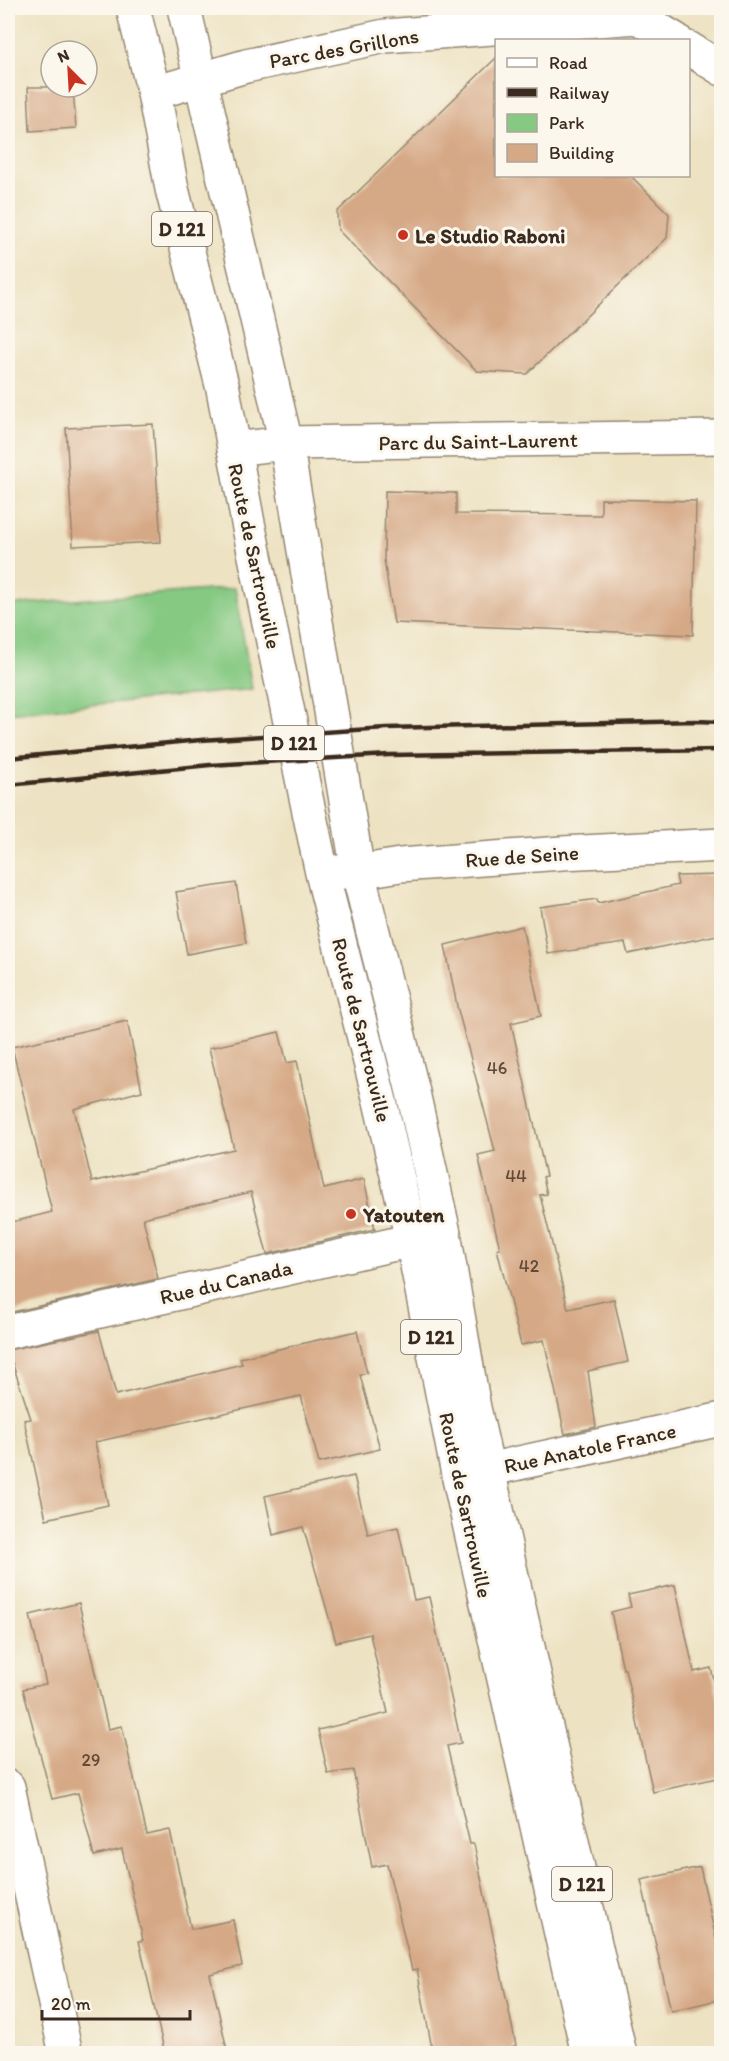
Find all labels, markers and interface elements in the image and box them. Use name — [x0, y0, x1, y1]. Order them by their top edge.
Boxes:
street label: Parc des Grillons — [267, 23, 421, 73]
north arrow — [39, 39, 99, 99]
legend — [495, 39, 690, 177]
text: N — [54, 45, 72, 67]
text: Road — [549, 52, 588, 74]
text: Railway — [549, 82, 610, 104]
text: Park — [549, 112, 584, 134]
text: Building — [549, 142, 615, 164]
road number: D 121 — [152, 212, 212, 246]
place label: Le Studio Raboni — [415, 223, 565, 248]
marker: Le Studio Raboni — [396, 228, 410, 242]
street label: Parc du Saint-Laurent — [378, 427, 578, 455]
street label: Route de Sartrouville — [223, 461, 287, 651]
road number: D 121 — [264, 726, 324, 760]
street label: Rue de Seine — [464, 840, 580, 872]
street label: Route de Sartrouville — [327, 935, 397, 1125]
house number: 46 — [487, 1057, 507, 1079]
house number: 44 — [505, 1165, 527, 1187]
place label: Yatouten — [362, 1202, 444, 1227]
marker: Yatouten — [344, 1207, 358, 1221]
street label: Rue du Canada — [157, 1255, 295, 1309]
house number: 42 — [519, 1255, 540, 1277]
road number: D 121 — [401, 1320, 461, 1354]
street label: Route de Sartrouville — [434, 1410, 498, 1600]
street label: Rue Anatole France — [502, 1418, 678, 1478]
house number: 29 — [82, 1749, 100, 1771]
road number: D 121 — [552, 1867, 612, 1901]
scale bar — [42, 1983, 190, 2021]
text: 20 m — [51, 1993, 91, 2015]

